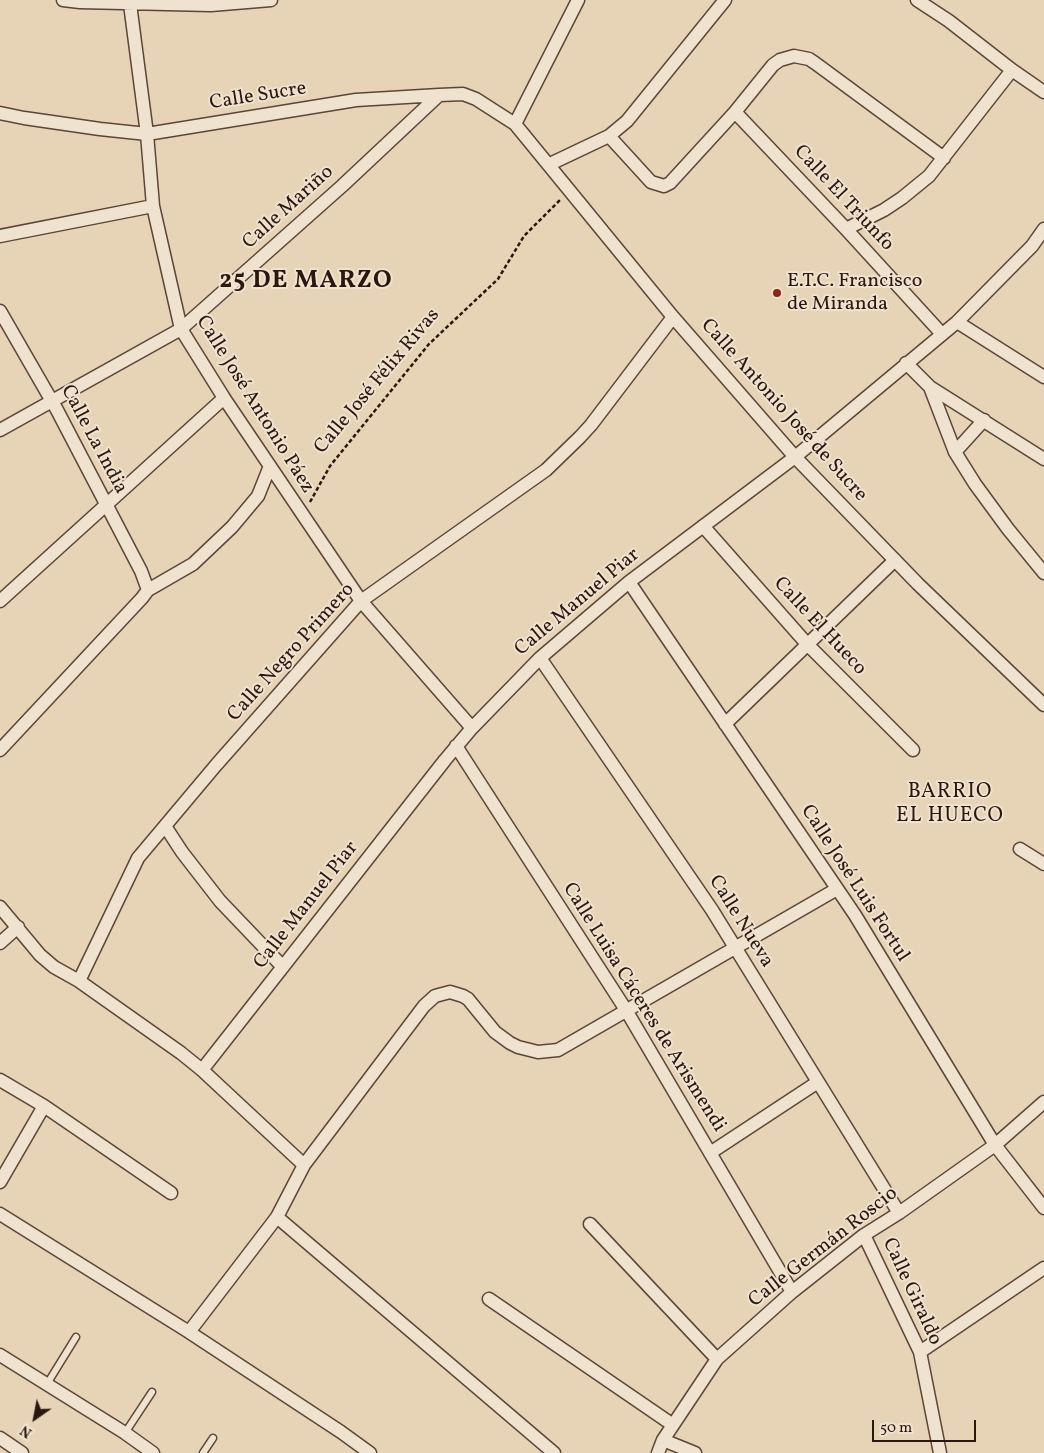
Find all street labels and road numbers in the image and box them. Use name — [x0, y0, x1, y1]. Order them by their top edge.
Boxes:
street label: Calle Sucre — [208, 78, 308, 116]
street label: Calle El Triunfo — [788, 141, 898, 257]
street label: Calle Mariño — [239, 161, 339, 255]
street label: Calle José Félix Rivas — [310, 304, 446, 460]
street label: Calle José Antonio Páez — [190, 312, 318, 498]
street label: Calle Antonio José de Sucre — [695, 315, 871, 507]
street label: Calle La India — [54, 381, 132, 499]
street label: Calle Manuel Piar — [511, 544, 645, 662]
street label: Calle El Hueco — [767, 573, 871, 681]
street label: Calle Negro Primero — [223, 579, 361, 727]
street label: Calle José Luis Fortul — [794, 801, 914, 967]
street label: Calle Manuel Piar — [250, 837, 364, 975]
street label: Calle Nueva — [702, 871, 778, 973]
street label: Calle Luisa Cáceres de Arismendi — [556, 879, 730, 1137]
street label: Calle Germán Roscio — [745, 1182, 903, 1314]
street label: Calle Giraldo — [876, 1235, 946, 1349]

